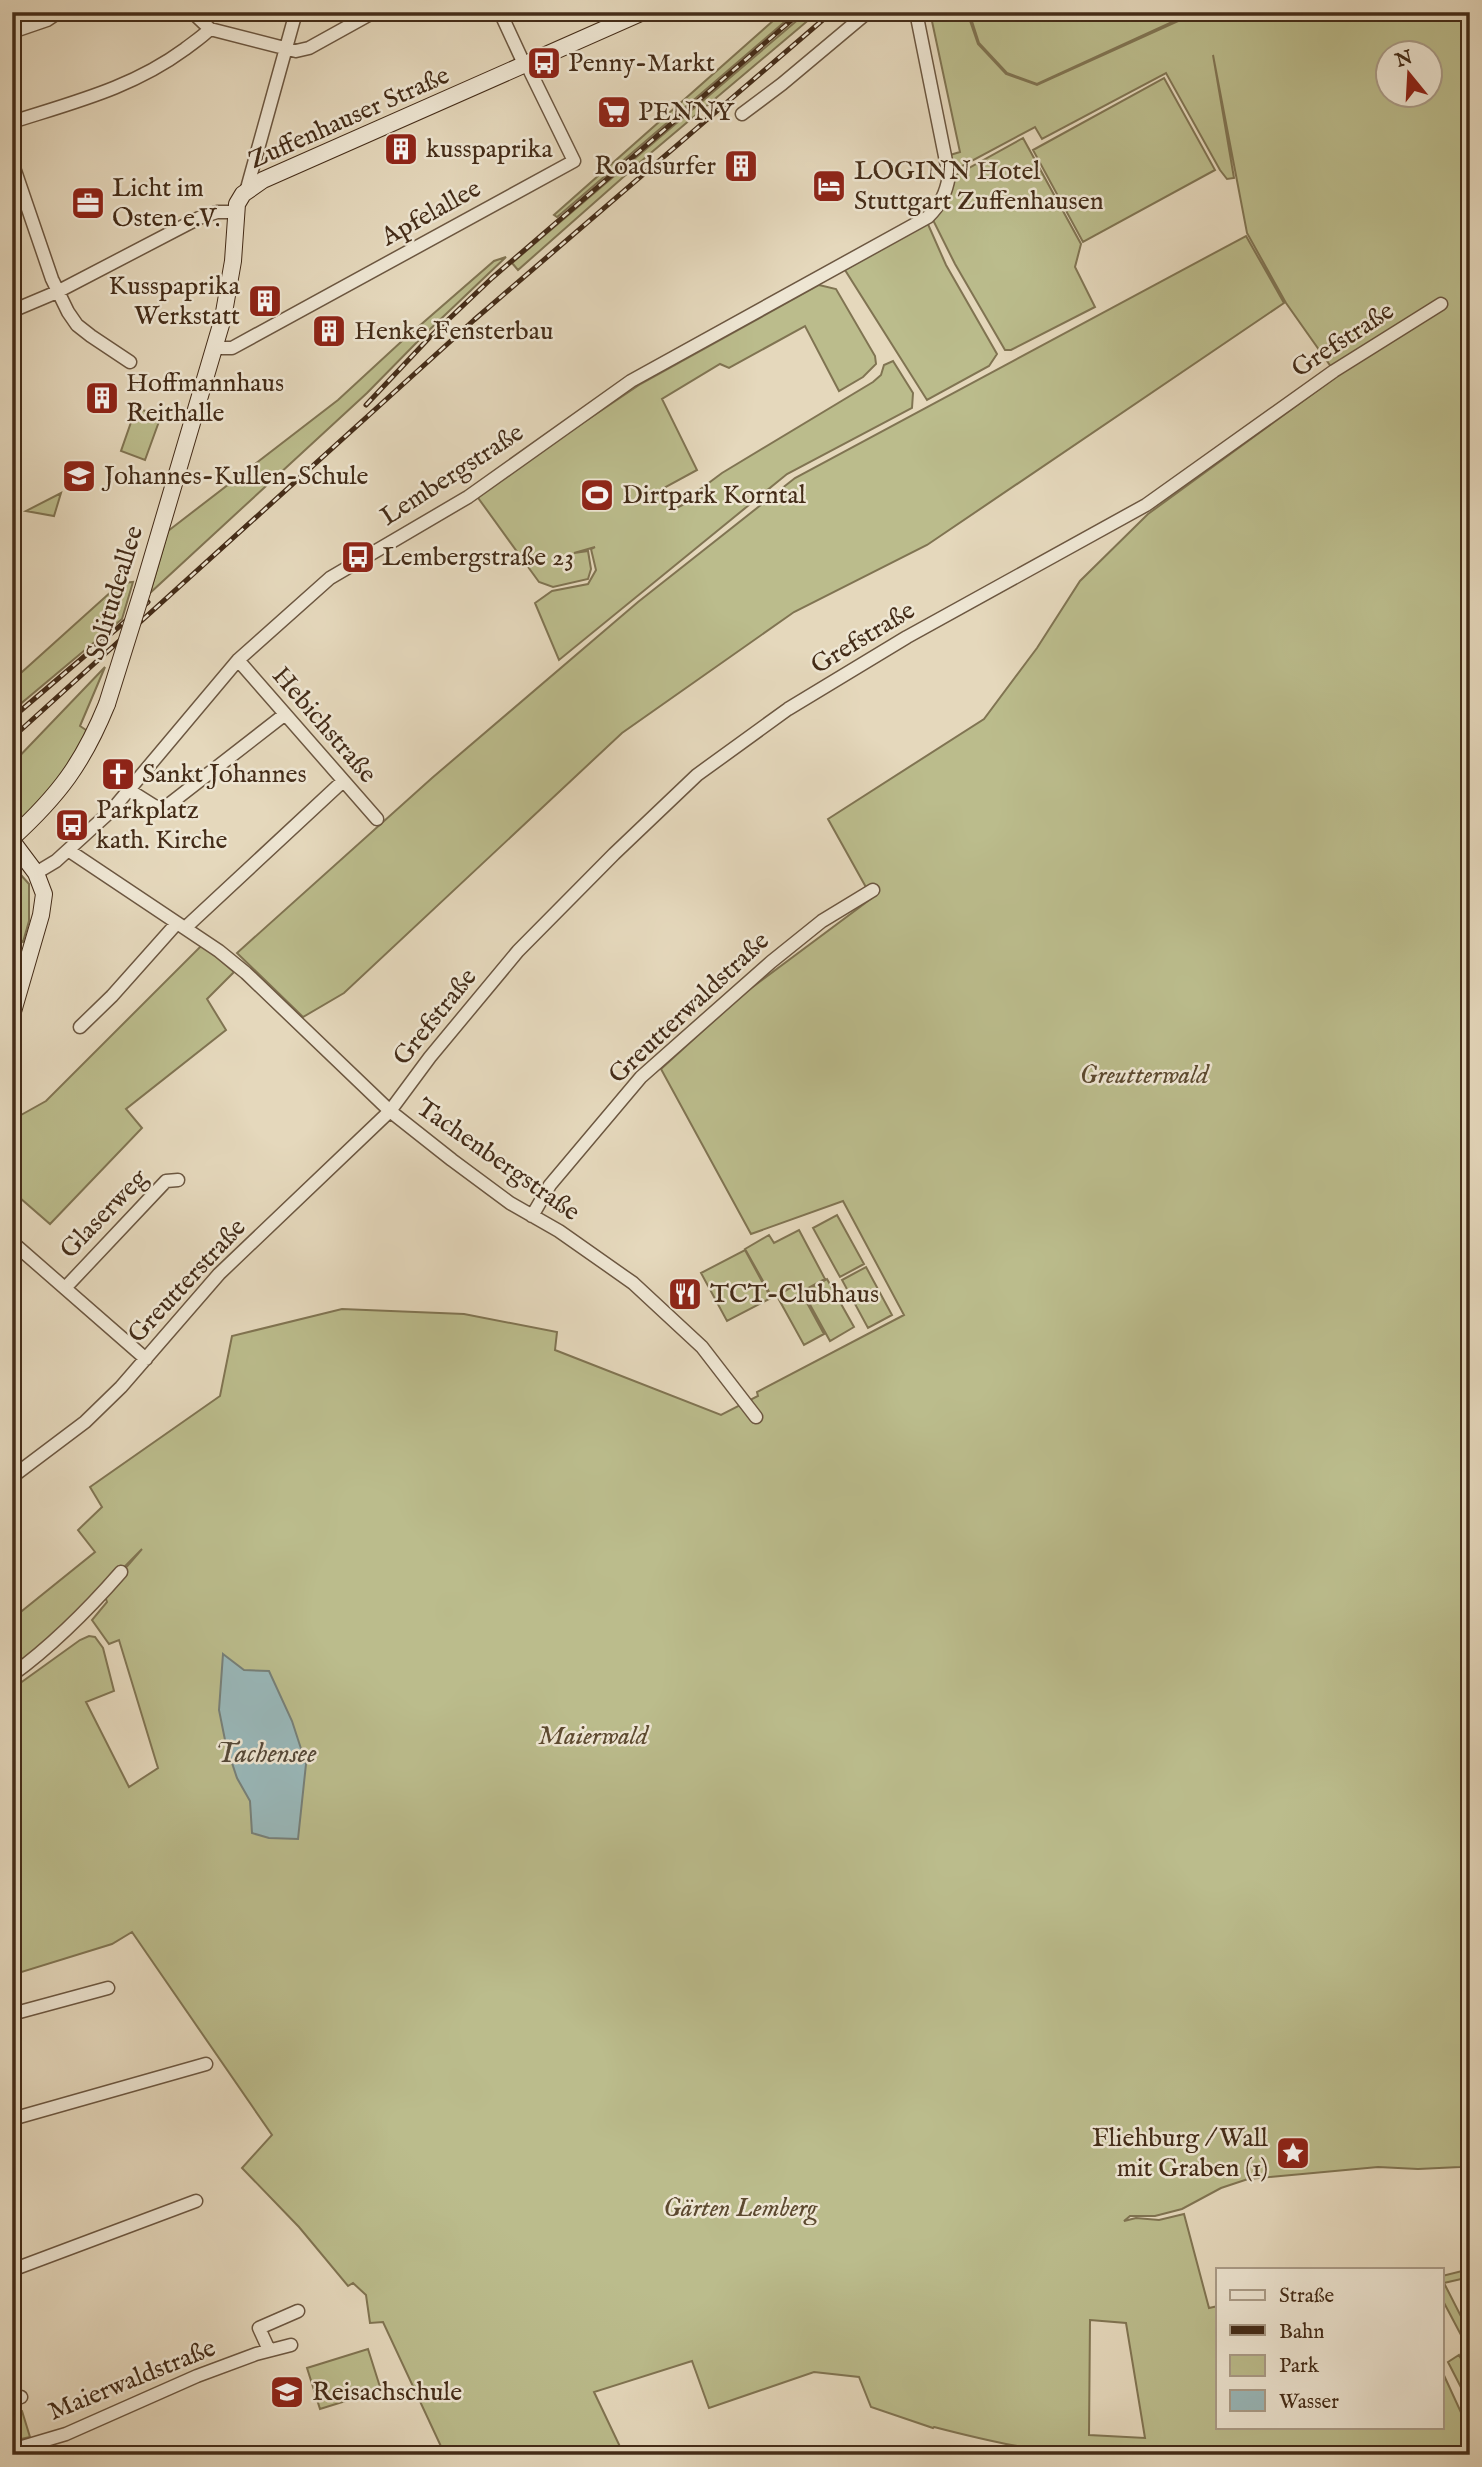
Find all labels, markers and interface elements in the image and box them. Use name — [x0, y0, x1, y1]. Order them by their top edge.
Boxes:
north arrow — [1374, 38, 1444, 108]
bus stop icon: Penny-Markt — [525, 44, 563, 82]
text: N — [1392, 46, 1416, 74]
place label: Penny-Markt — [568, 47, 715, 80]
street label: Zuffenhauser Straße — [244, 59, 455, 177]
supermarket icon: PENNY — [595, 93, 633, 131]
place label: PENNY — [638, 96, 735, 129]
building icon: kusspaprika — [382, 130, 420, 168]
place label: kusspaprika — [426, 133, 553, 166]
building icon: Roadsurfer — [722, 147, 760, 185]
place label: Roadsurfer — [594, 150, 716, 183]
place label: LOGINN Hotel Stuttgart Zuffenhausen — [854, 155, 1104, 218]
hotel icon: LOGINN Hotel Stuttgart Zuffenhausen — [810, 167, 848, 205]
place label: Licht im Osten e.V. — [112, 172, 220, 235]
street label: Apfelallee — [374, 172, 487, 254]
office icon: Licht im Osten e.V. — [69, 184, 107, 222]
place label: Kusspaprika Werkstatt — [109, 270, 241, 333]
building icon: Kusspaprika Werkstatt — [246, 282, 284, 320]
street label: Grefstraße — [1285, 295, 1401, 385]
building icon: Henke Fensterbau — [310, 312, 348, 350]
place label: Henke Fensterbau — [354, 315, 553, 348]
place label: Hoffmannhaus Reithalle — [126, 367, 284, 430]
building icon: Hoffmannhaus Reithalle — [83, 379, 121, 417]
street label: Lembergstraße — [374, 416, 530, 534]
school or university icon: Johannes-Kullen-Schule — [60, 457, 98, 495]
place label: Johannes-Kullen-Schule — [101, 460, 369, 493]
sports icon: Dirtpark Korntal — [578, 476, 616, 514]
place label: Dirtpark Korntal — [622, 479, 807, 512]
street label: Solitudeallee — [79, 522, 151, 664]
bus stop icon: Lembergstraße 23 — [339, 538, 377, 576]
place label: Lembergstraße 23 — [382, 541, 574, 574]
street label: Grefstraße — [805, 594, 921, 682]
street label: Hebichstraße — [264, 660, 384, 790]
church icon: Sankt Johannes — [99, 755, 137, 793]
place label: Sankt Johannes — [142, 758, 307, 791]
place label: Parkplatz kath. Kirche — [96, 794, 227, 857]
bus stop icon: Parkplatz kath. Kirche — [53, 806, 91, 844]
street label: Greutterwaldstraße — [602, 925, 776, 1091]
street label: Grefstraße — [386, 962, 484, 1072]
park label: Greutterwald — [1080, 1059, 1210, 1092]
street label: Tachenbergstraße — [410, 1091, 586, 1229]
street label: Glaserweg — [53, 1161, 156, 1266]
street label: Greutterstraße — [121, 1212, 253, 1350]
restaurant icon: TCT-Clubhaus — [666, 1275, 704, 1313]
place label: TCT-Clubhaus — [710, 1278, 879, 1311]
park label: Maierwald — [538, 1720, 650, 1753]
water label: Tachensee — [216, 1737, 317, 1772]
place label: Fliehburg / Wall mit Graben (1) — [1092, 2122, 1269, 2185]
place icon: Fliehburg / Wall mit Graben (1) — [1274, 2134, 1312, 2172]
park label: Gärten Lemberg — [663, 2192, 818, 2226]
legend — [1216, 2268, 1444, 2428]
text: Straße — [1279, 2283, 1335, 2310]
text: Bahn — [1279, 2319, 1324, 2346]
street label: Maierwaldstraße — [44, 2331, 220, 2429]
text: Park — [1279, 2353, 1320, 2380]
school or university icon: Reisachschule — [268, 2373, 306, 2411]
place label: Reisachschule — [312, 2376, 462, 2409]
text: Wasser — [1279, 2389, 1339, 2416]

